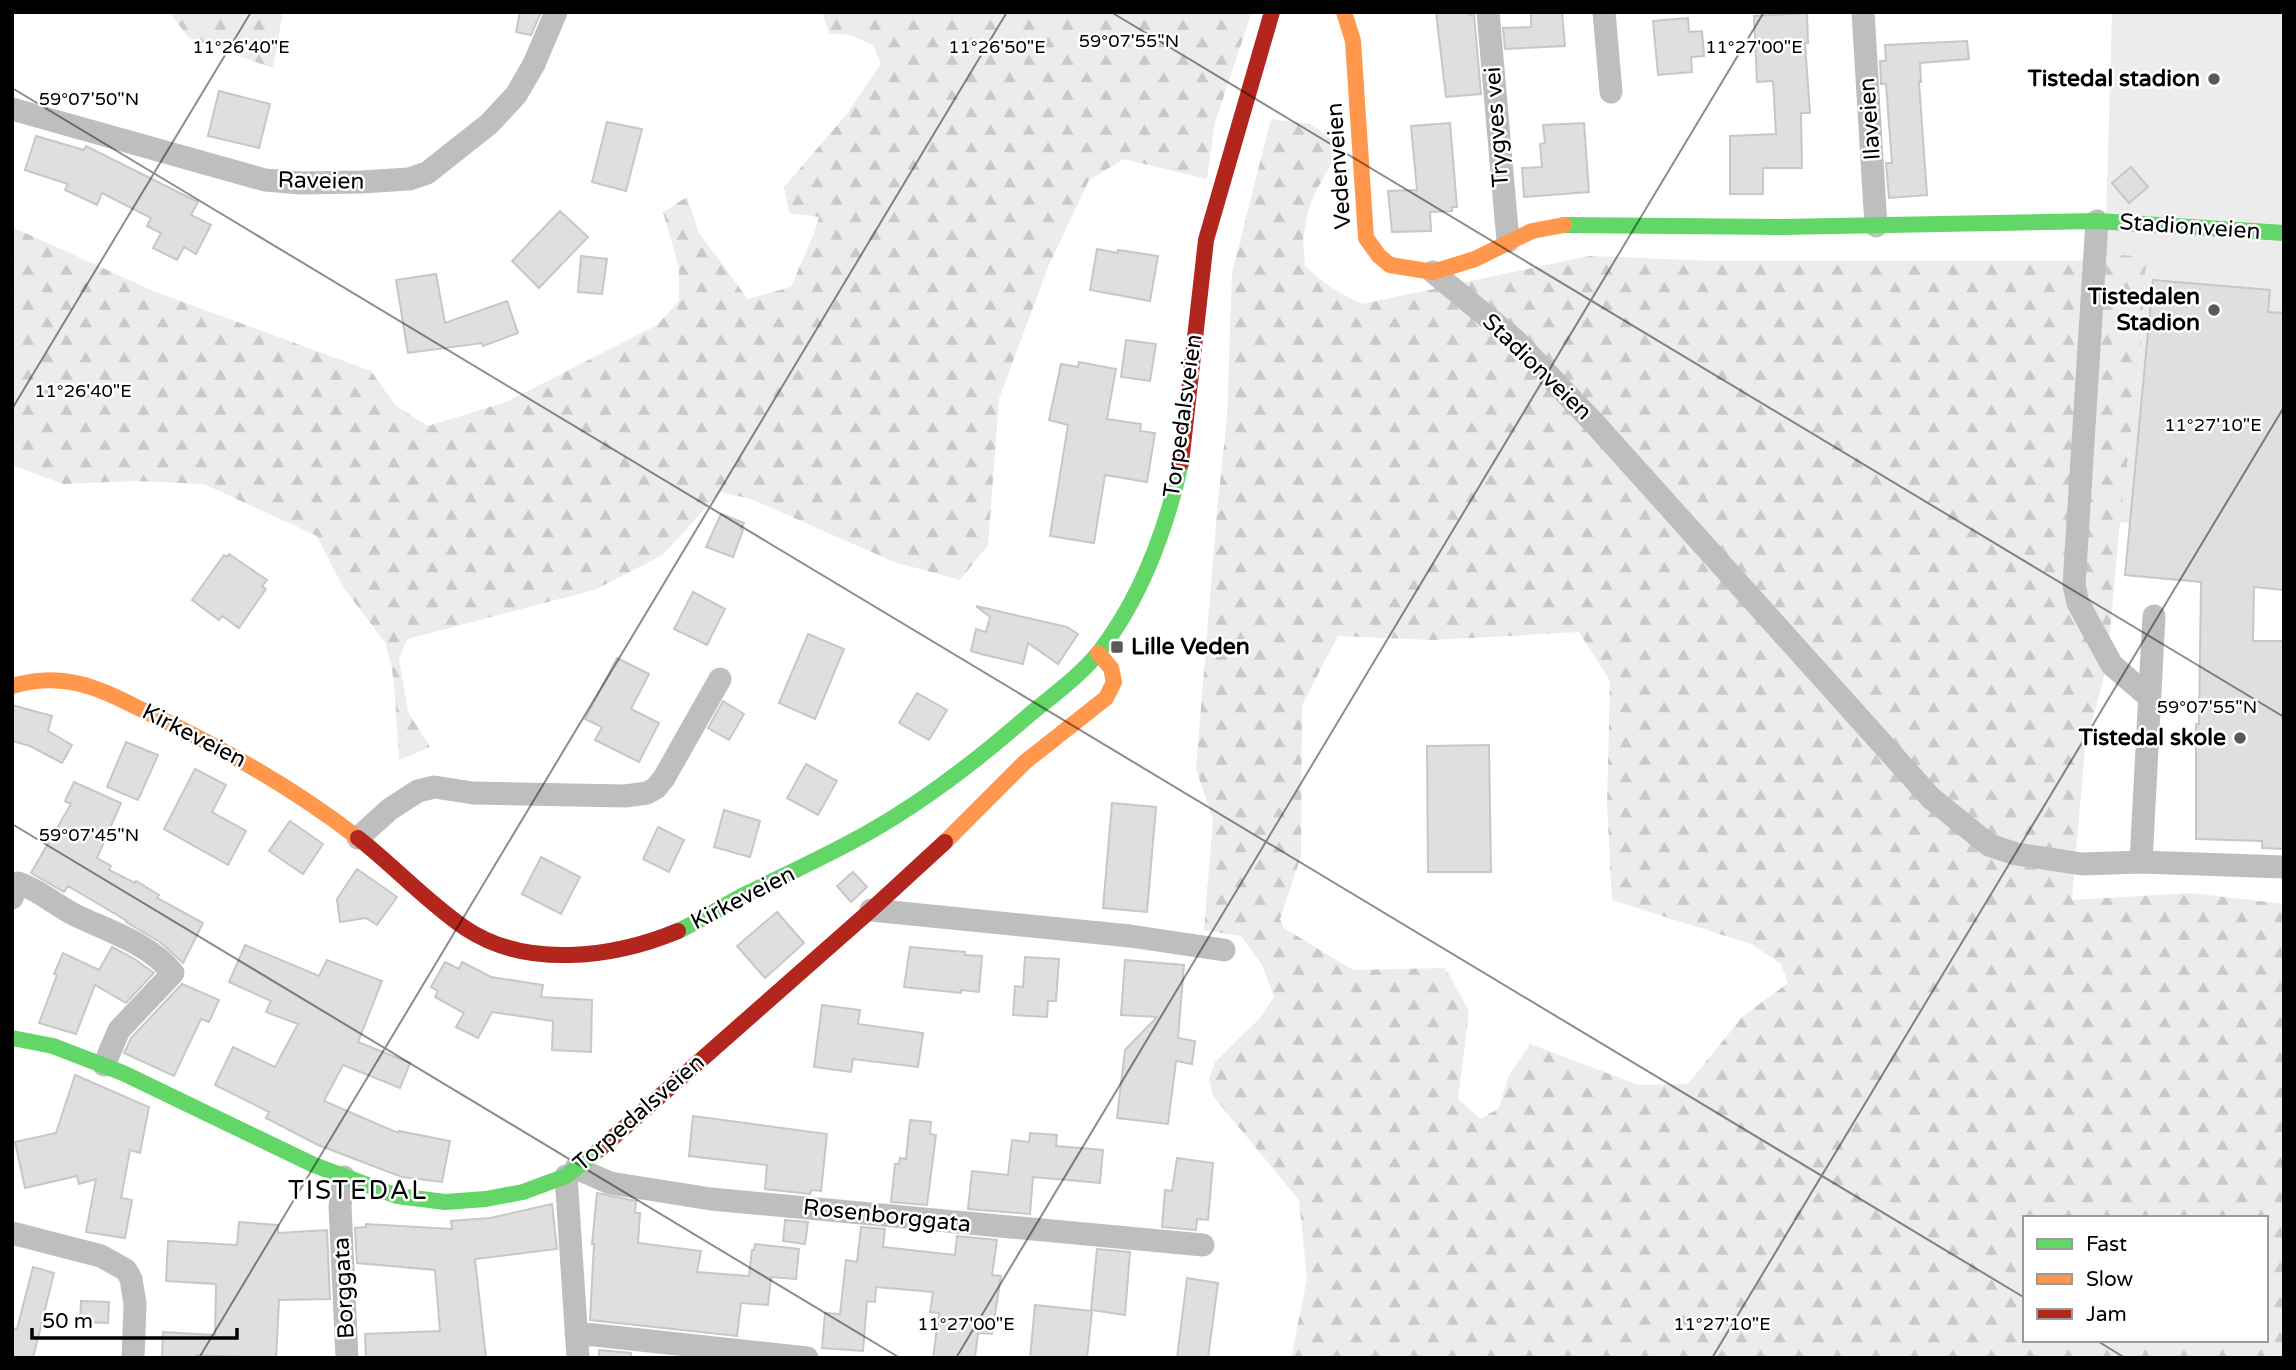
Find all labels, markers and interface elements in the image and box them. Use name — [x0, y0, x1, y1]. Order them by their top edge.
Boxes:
text: 59°07'55"N — [1079, 30, 1179, 52]
text: 11°26'40"E — [192, 36, 290, 58]
text: 11°26'50"E — [948, 36, 1046, 58]
text: 11°27'00"E — [1705, 36, 1803, 58]
place label: Tistedal stadion — [2027, 65, 2200, 93]
street label: Trygves vei — [1479, 66, 1515, 188]
marker: Tistedal stadion — [2206, 71, 2222, 87]
street label: Ilaveien — [1853, 77, 1887, 161]
text: 59°07'50"N — [39, 88, 139, 110]
street label: Vedenveien — [1321, 102, 1357, 230]
street label: Raveien — [277, 166, 365, 196]
street label: Stadionveien — [2119, 208, 2261, 246]
place label: Tistedalen Stadion — [2087, 283, 2200, 337]
marker: Tistedalen Stadion — [2206, 302, 2222, 318]
street label: Stadionveien — [1476, 308, 1598, 426]
street label: Torpedalsveien — [1158, 332, 1208, 500]
text: 11°26'40"E — [34, 380, 132, 402]
text: 11°27'10"E — [2164, 414, 2262, 436]
place label: Lille Veden — [1131, 633, 1250, 661]
marker: Lille Veden — [1109, 639, 1125, 655]
text: 59°07'55"N — [2157, 696, 2257, 718]
street label: Kirkeveien — [137, 698, 251, 774]
place label: Tistedal skole — [2078, 724, 2226, 752]
marker: Tistedal skole — [2232, 730, 2248, 746]
text: 59°07'45"N — [39, 824, 139, 846]
street label: Kirkeveien — [686, 860, 800, 936]
street label: Torpedalsveien — [568, 1048, 710, 1178]
district label: TISTEDAL — [288, 1175, 428, 1206]
street label: Rosenborggata — [802, 1193, 972, 1239]
legend — [2023, 1216, 2268, 1342]
text: Fast — [2086, 1232, 2127, 1257]
street label: Borggata — [327, 1237, 361, 1339]
text: Slow — [2086, 1267, 2134, 1292]
scale bar — [32, 1296, 236, 1340]
text: Jam — [2086, 1302, 2127, 1327]
text: 50 m — [42, 1309, 93, 1334]
text: 11°27'00"E — [917, 1313, 1015, 1335]
text: 11°27'10"E — [1673, 1313, 1771, 1335]

